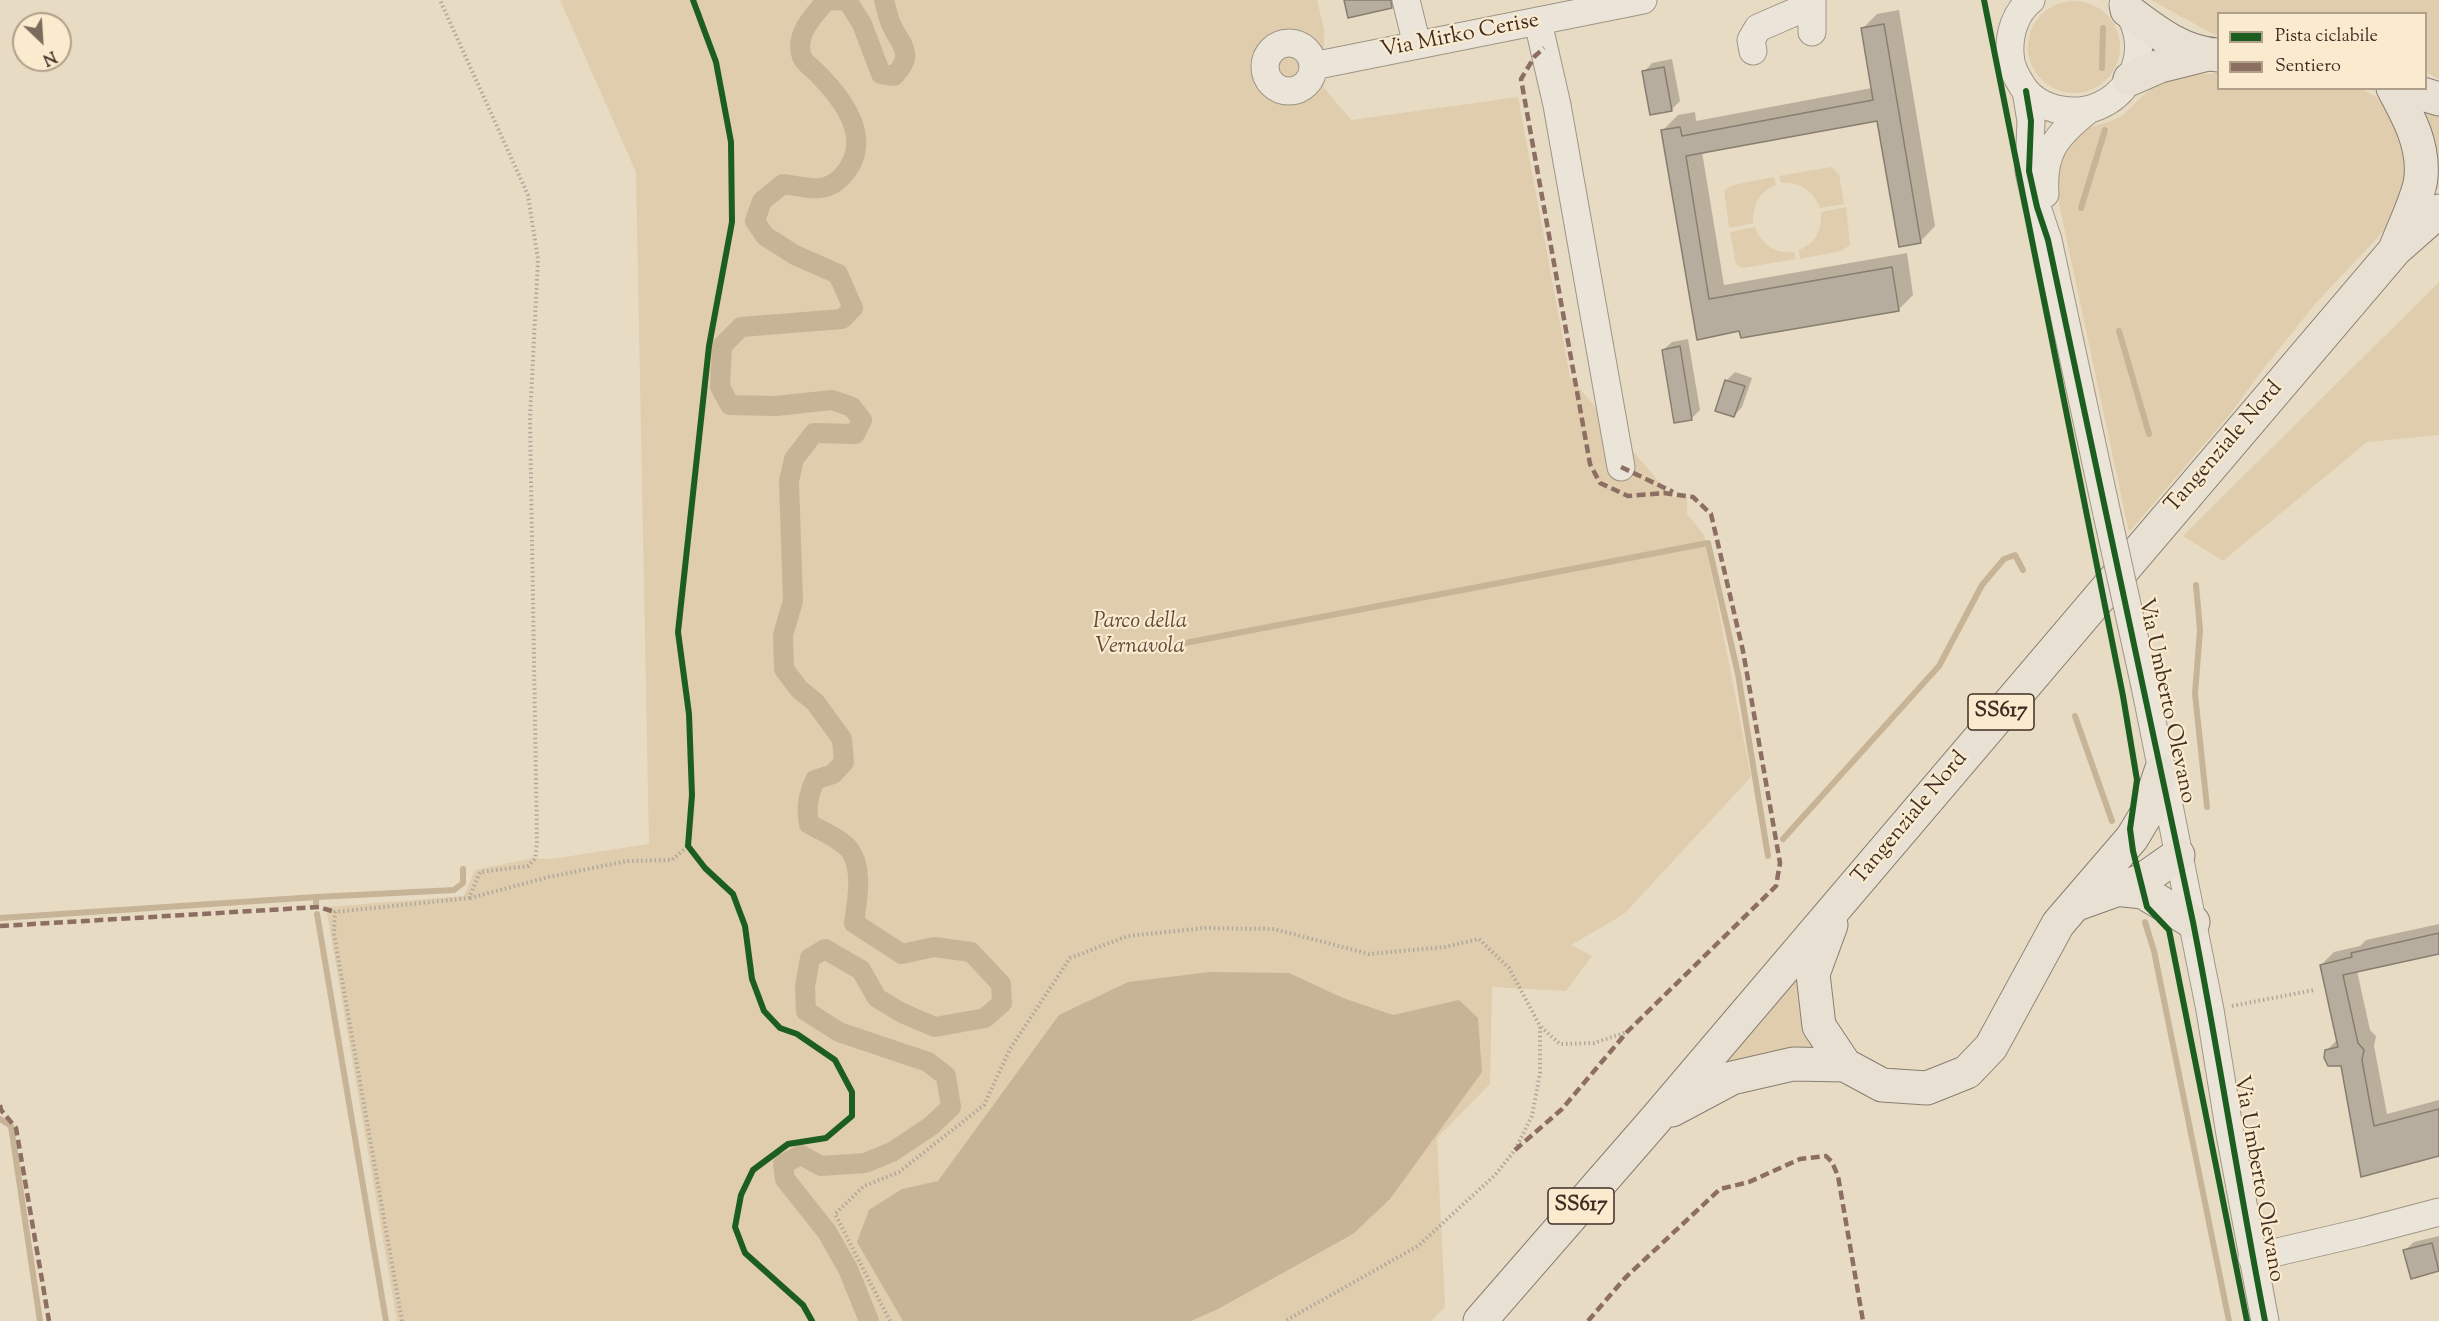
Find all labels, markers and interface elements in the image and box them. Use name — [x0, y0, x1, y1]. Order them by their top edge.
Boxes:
street label: Via Mirko Cerise — [1378, 9, 1542, 65]
north arrow — [12, 12, 72, 72]
legend — [2217, 12, 2427, 90]
text: Pista ciclabile — [2275, 24, 2378, 50]
text: N — [38, 44, 60, 70]
text: Sentiero — [2275, 54, 2341, 80]
street label: Tangenziale Nord — [2161, 377, 2289, 519]
street label: Via Umberto Olevano — [2130, 596, 2200, 806]
park label: Parco della Vernavola — [1093, 610, 1187, 662]
road number: SS617 — [1968, 694, 2034, 730]
street label: Tangenziale Nord — [1848, 747, 1974, 891]
street label: Via Umberto Olevano — [2226, 1074, 2288, 1284]
road number: SS617 — [1548, 1188, 1614, 1224]

